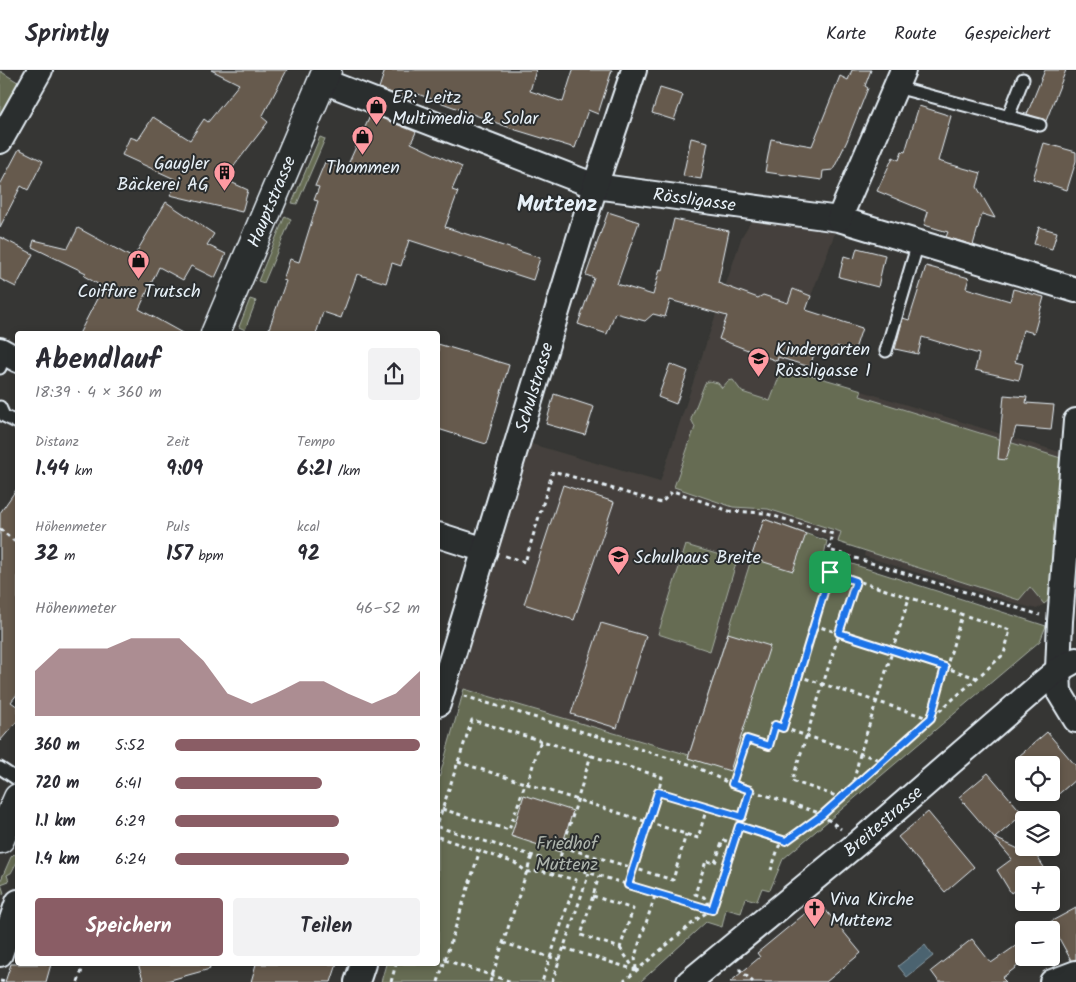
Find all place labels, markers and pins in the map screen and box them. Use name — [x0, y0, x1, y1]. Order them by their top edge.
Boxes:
place label: EP: Leitz Multimedia & Solar — [392, 84, 539, 134]
shop icon: EP: Leitz Multimedia & Solar — [364, 95, 388, 126]
shop icon: Thommen — [351, 125, 375, 156]
place label: Gaugler Bäckerei AG — [117, 150, 210, 200]
place label: Thommen — [326, 154, 400, 183]
building icon: Gaugler Bäckerei AG — [213, 161, 237, 192]
shop icon: Coiffure Trutsch — [127, 249, 151, 280]
place label: Coiffure Trutsch — [77, 278, 201, 307]
place label: Kindergarten Rössligasse 1 — [775, 336, 871, 386]
school or university icon: Kindergarten Rössligasse 1 — [747, 347, 771, 378]
place label: Schulhaus Breite — [634, 544, 761, 573]
school or university icon: Schulhaus Breite — [606, 545, 630, 576]
pin — [809, 551, 851, 593]
place label: Viva Kirche Muttenz — [830, 886, 914, 936]
church icon: Viva Kirche Muttenz — [802, 897, 826, 928]

